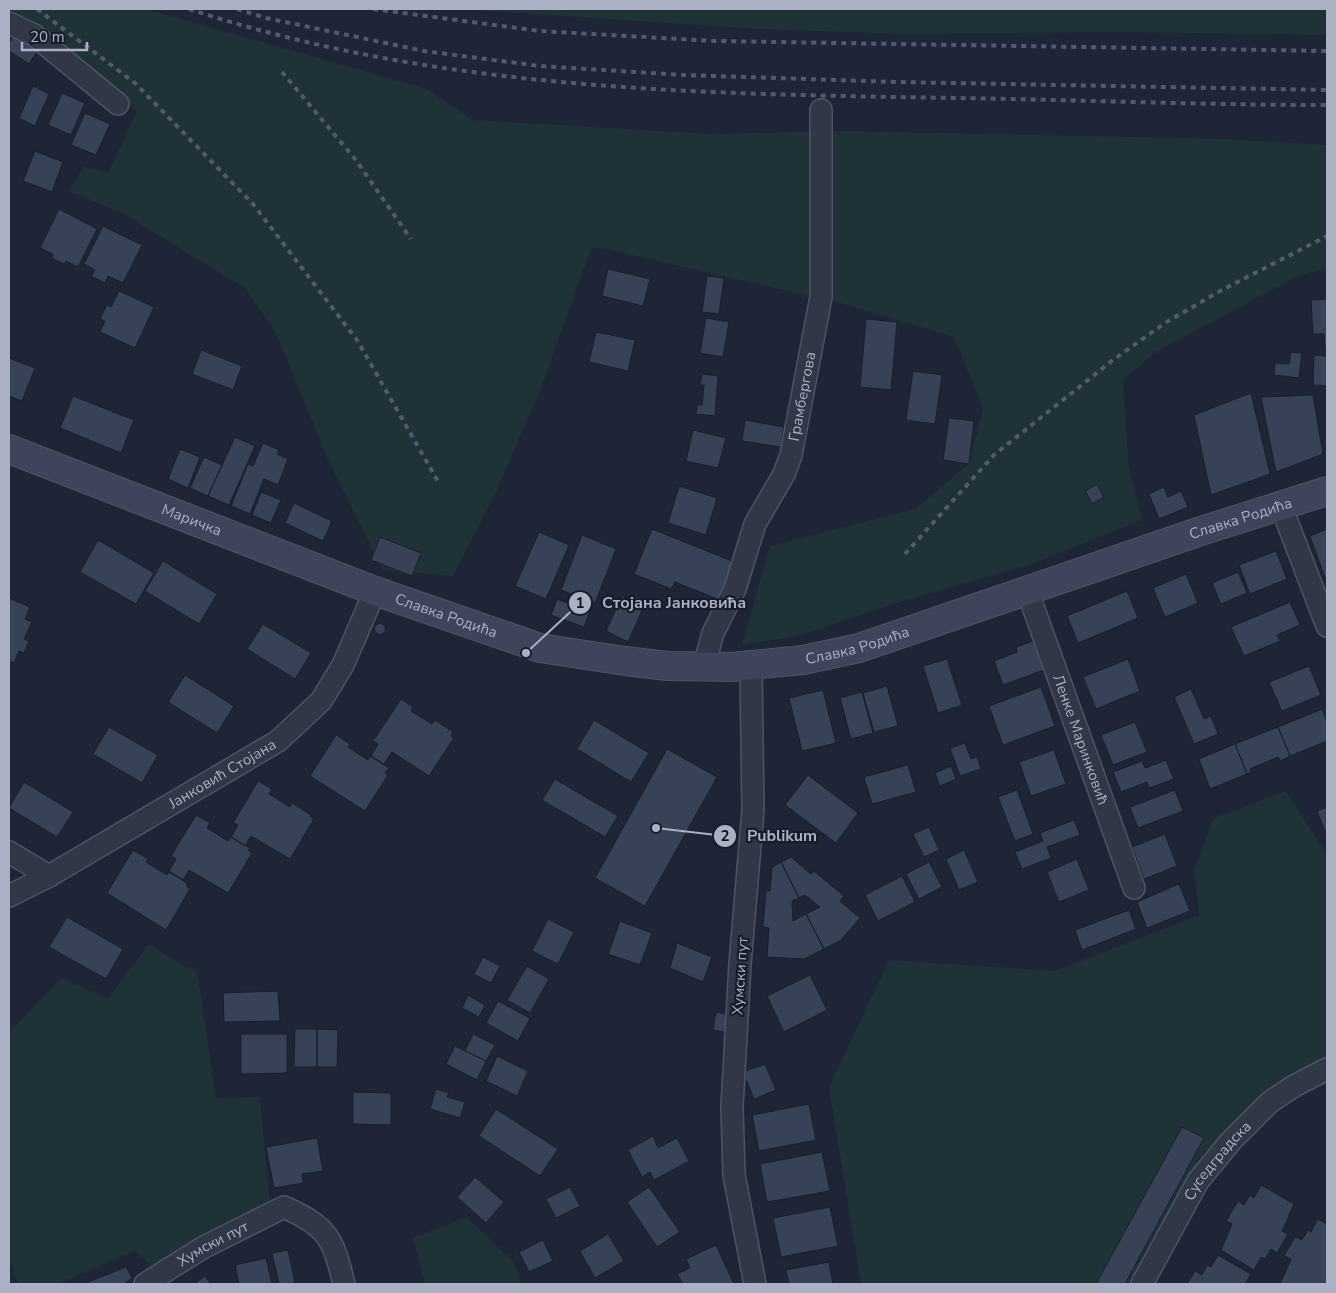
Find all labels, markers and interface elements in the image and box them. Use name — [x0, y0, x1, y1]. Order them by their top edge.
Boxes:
scale bar — [22, 20, 88, 52]
text: 20 m — [30, 27, 65, 47]
street label: Грамбергова — [784, 350, 820, 443]
street label: Славка Родића — [1186, 493, 1295, 544]
street label: Маричка — [159, 499, 225, 541]
callout: Стојана Јанковића — [567, 587, 756, 618]
street label: Славка Родића — [392, 589, 500, 643]
text: Стојана Јанковића — [602, 592, 746, 614]
text: 1 — [575, 593, 585, 613]
street label: Славка Родића — [804, 622, 912, 669]
street label: Ленке Маринковић — [1048, 672, 1113, 808]
street label: Јанковић Стојана — [164, 734, 280, 814]
callout: Publikum — [712, 820, 827, 851]
text: Publikum — [747, 825, 817, 847]
text: 2 — [720, 826, 730, 846]
street label: Хумски пут — [727, 936, 753, 1016]
street label: Суседградска — [1179, 1117, 1255, 1204]
street label: Хумски пут — [174, 1216, 252, 1271]

